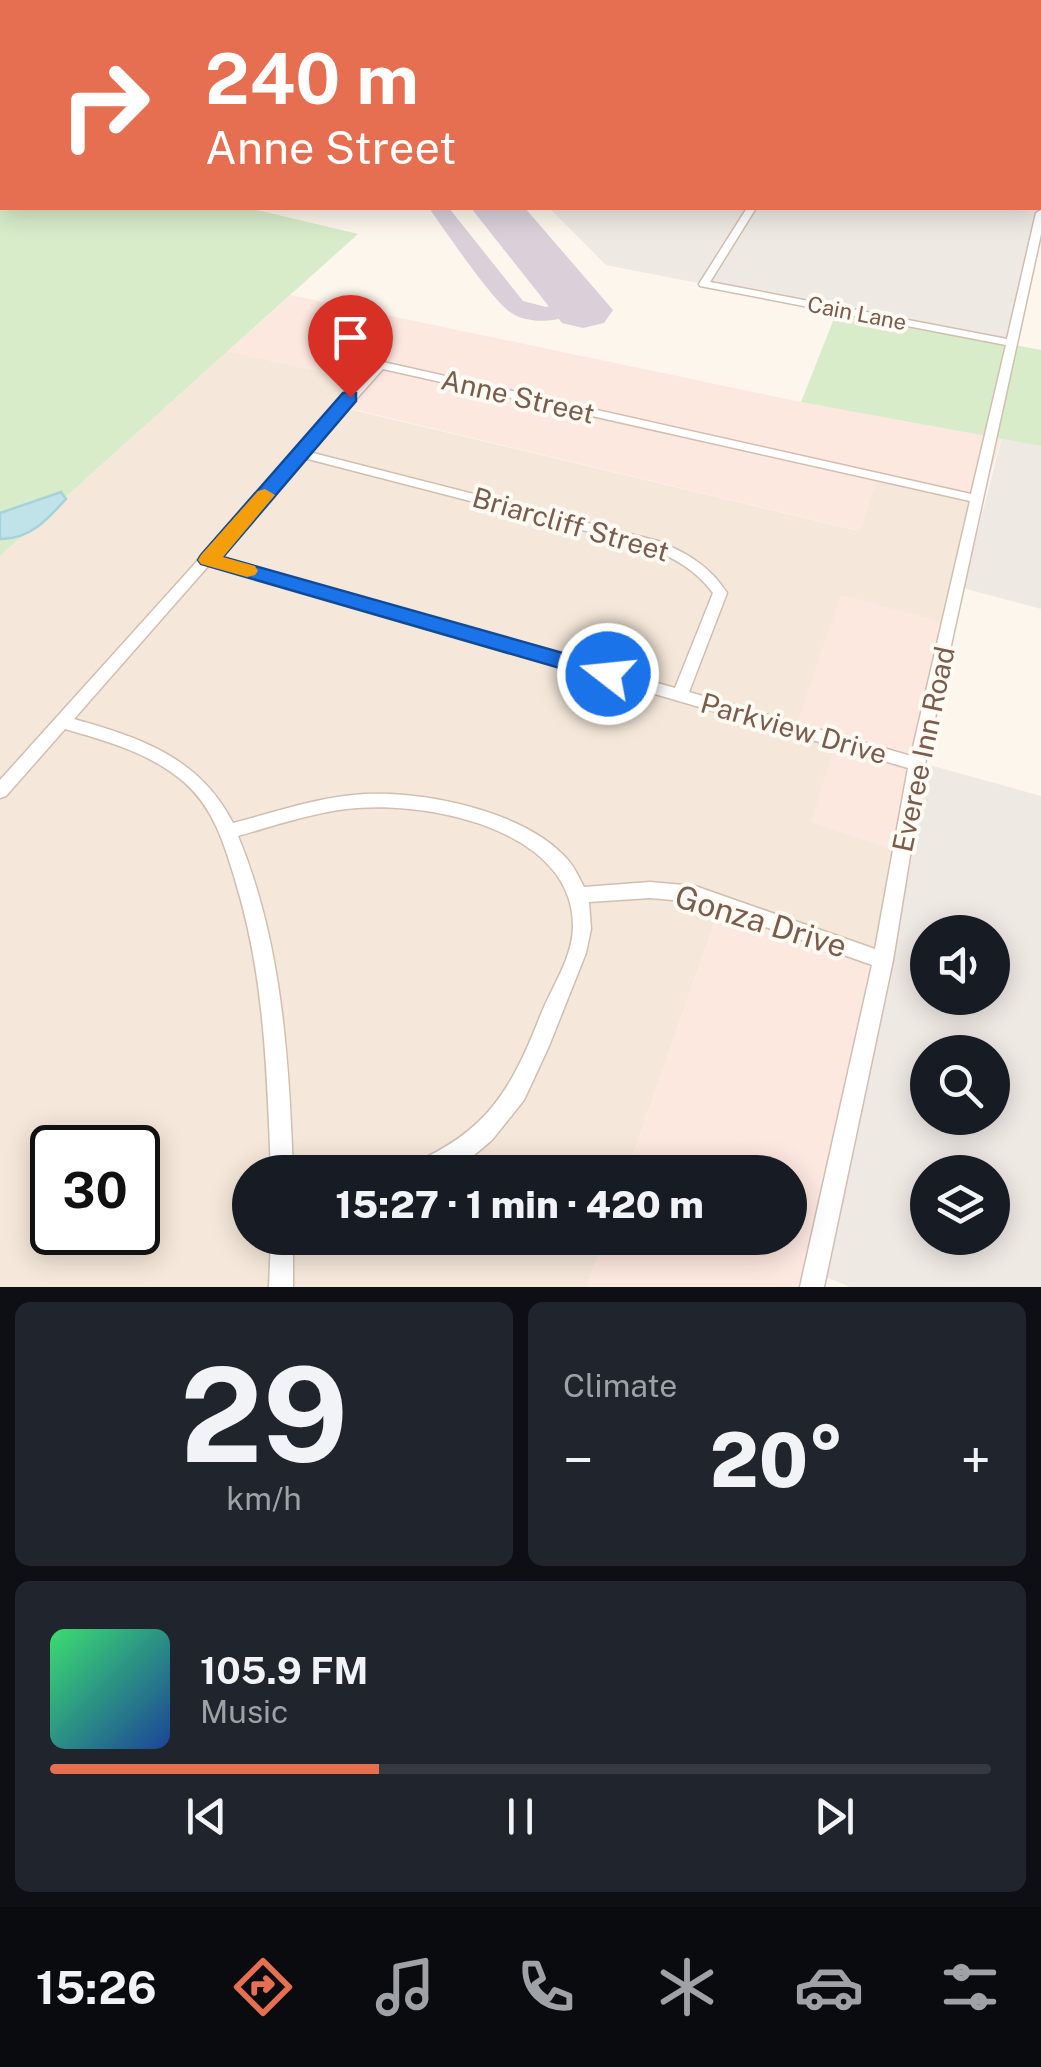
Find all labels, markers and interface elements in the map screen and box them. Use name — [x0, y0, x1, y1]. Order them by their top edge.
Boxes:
text: 240 m — [205, 37, 419, 120]
icon: right — [40, 40, 170, 170]
text: Anne Street — [205, 121, 456, 174]
street label: Cain Lane — [805, 291, 909, 335]
pin — [308, 295, 393, 398]
icon: arrive — [323, 310, 378, 365]
street label: Anne Street — [438, 362, 598, 430]
street label: Briarcliff Street — [469, 480, 673, 568]
position arrow — [556, 622, 660, 726]
street label: Everee Inn Road — [885, 643, 961, 855]
street label: Parkview Drive — [697, 686, 891, 770]
street label: Gonza Drive — [671, 877, 851, 965]
map controls — [910, 915, 1010, 1255]
button: sound — [910, 915, 1010, 1015]
button: search — [910, 1035, 1010, 1135]
speed limit sign: 30 — [30, 1125, 160, 1255]
button: layers — [910, 1155, 1010, 1255]
text: 15:27 · 1 min · 420 m — [335, 1182, 704, 1227]
text: 29 — [180, 1339, 348, 1491]
text: Climate — [563, 1367, 677, 1404]
text: 20° — [710, 1416, 844, 1504]
text: − — [563, 1428, 594, 1492]
text: + — [960, 1428, 991, 1492]
text: km/h — [226, 1480, 302, 1517]
text: 105.9 FM — [200, 1648, 368, 1693]
text: Music — [200, 1693, 288, 1730]
icon: previous — [179, 1789, 234, 1844]
icon: pause — [493, 1789, 548, 1844]
icon: next — [807, 1789, 862, 1844]
icon: directions — [228, 1952, 298, 2022]
icon: music — [370, 1952, 440, 2022]
icon: phone — [511, 1952, 581, 2022]
icon: climate — [652, 1952, 722, 2022]
icon: car — [794, 1952, 864, 2022]
icon: filters — [935, 1952, 1005, 2022]
text: 15:26 — [36, 1961, 157, 2014]

